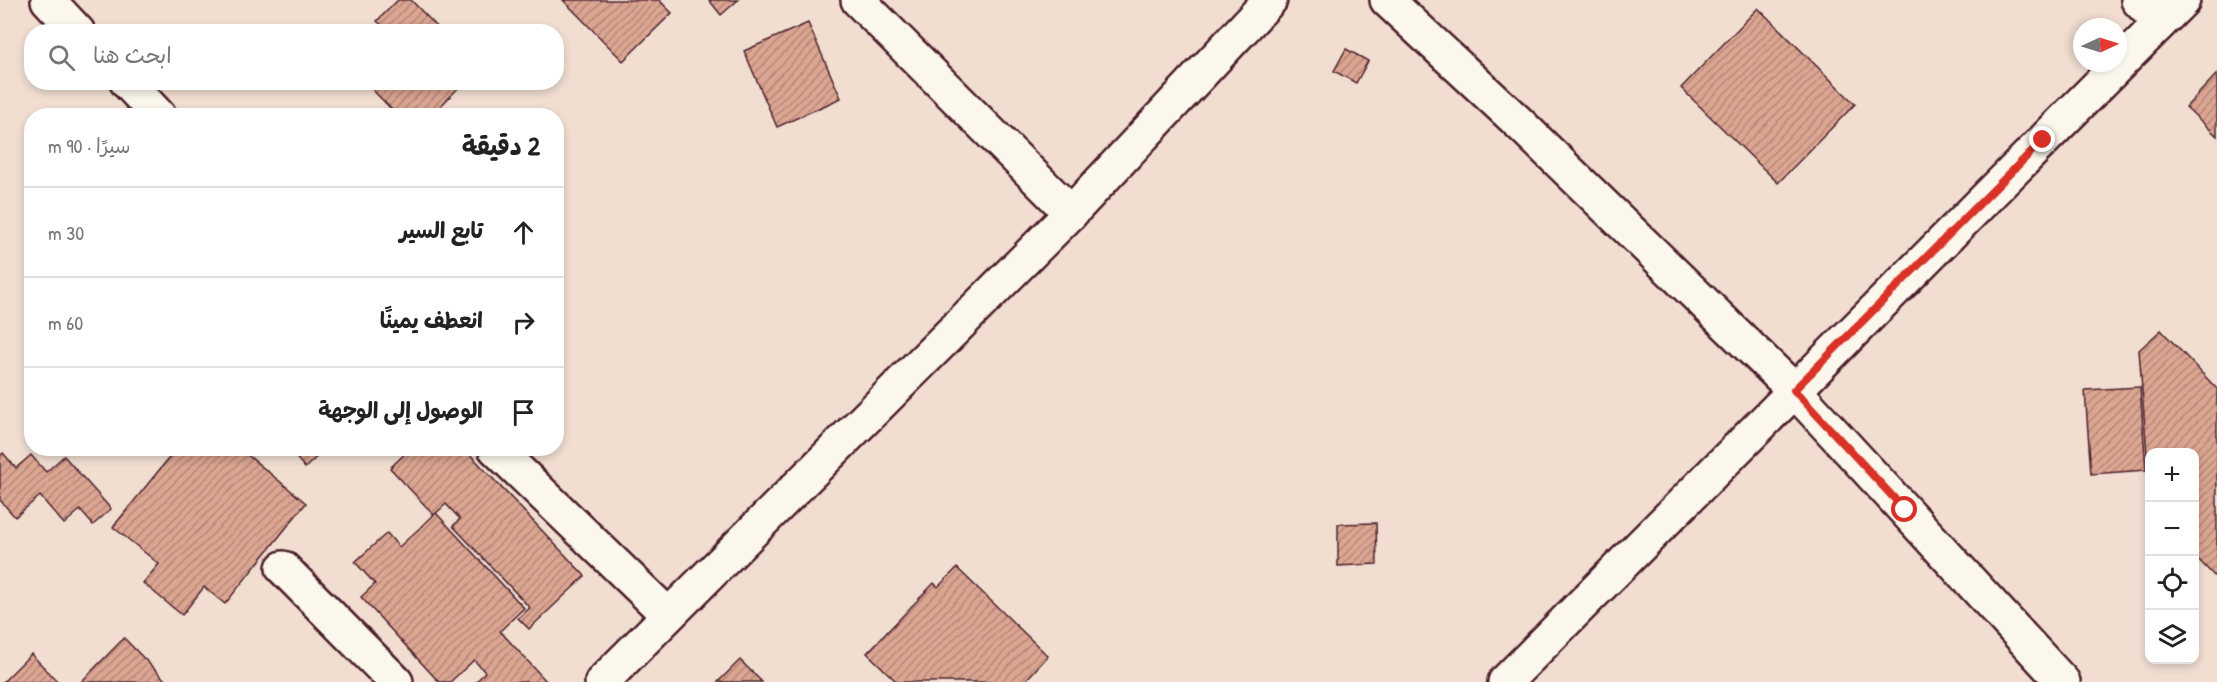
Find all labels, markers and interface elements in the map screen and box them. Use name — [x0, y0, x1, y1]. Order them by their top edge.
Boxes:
north arrow — [2073, 18, 2127, 72]
search box — [24, 24, 564, 90]
text: ابحث هنا — [93, 40, 172, 70]
icon: search — [45, 41, 78, 74]
route end — [2029, 126, 2055, 152]
text: 2 دقيقة — [462, 128, 540, 163]
text: سيرًا · 90 m — [48, 132, 131, 159]
text: تابع السير — [400, 215, 483, 245]
icon: ahead — [507, 216, 540, 249]
text: 30 m — [48, 219, 84, 246]
text: انعطف يمينًا — [380, 305, 483, 335]
icon: right — [507, 306, 540, 339]
text: 60 m — [48, 309, 83, 336]
text: الوصول إلى الوجهة — [318, 395, 483, 425]
icon: arrive — [507, 396, 540, 429]
map controls — [2145, 448, 2199, 664]
button: + — [2145, 448, 2199, 502]
route start — [1891, 496, 1917, 522]
button: − — [2145, 502, 2199, 556]
button: locate — [2145, 556, 2199, 610]
button: layers — [2145, 610, 2199, 664]

